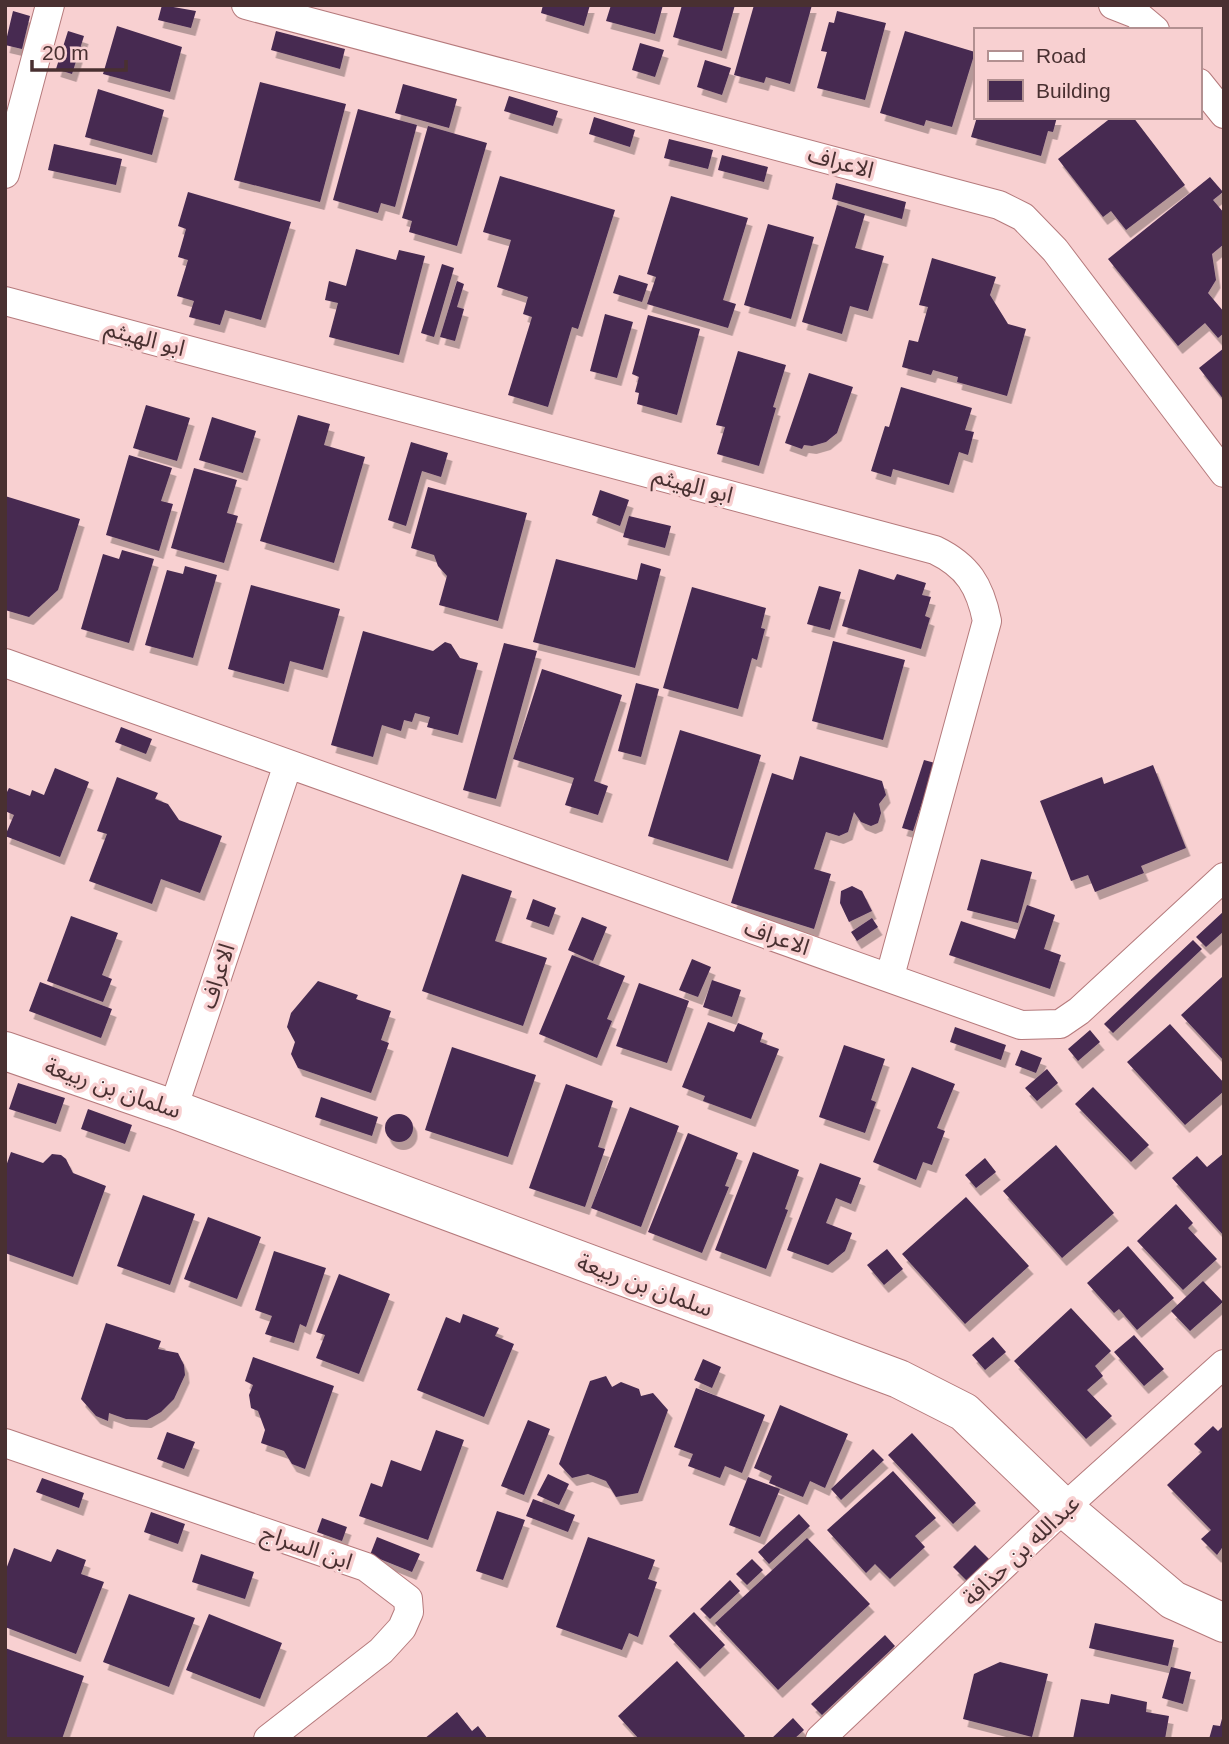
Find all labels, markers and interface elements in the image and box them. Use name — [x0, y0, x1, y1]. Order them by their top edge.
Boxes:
scale bar — [32, 28, 126, 72]
legend — [974, 28, 1201, 119]
text: 20 m — [42, 41, 89, 64]
text: Road — [1036, 44, 1086, 67]
text: Building — [1036, 79, 1111, 102]
street label: الاعراف — [805, 141, 877, 184]
street label: ابو الهيثم — [101, 315, 188, 365]
street label: ابو الهيثم — [649, 462, 736, 512]
street label: الاعراف — [741, 914, 813, 961]
street label: الاعراف — [194, 940, 241, 1012]
street label: سلمان بن ربيعة — [41, 1053, 184, 1124]
street label: سلمان بن ربيعة — [573, 1248, 716, 1322]
street label: عبدالله بن حذافة — [957, 1489, 1085, 1611]
street label: ابن السراج — [257, 1519, 356, 1578]

